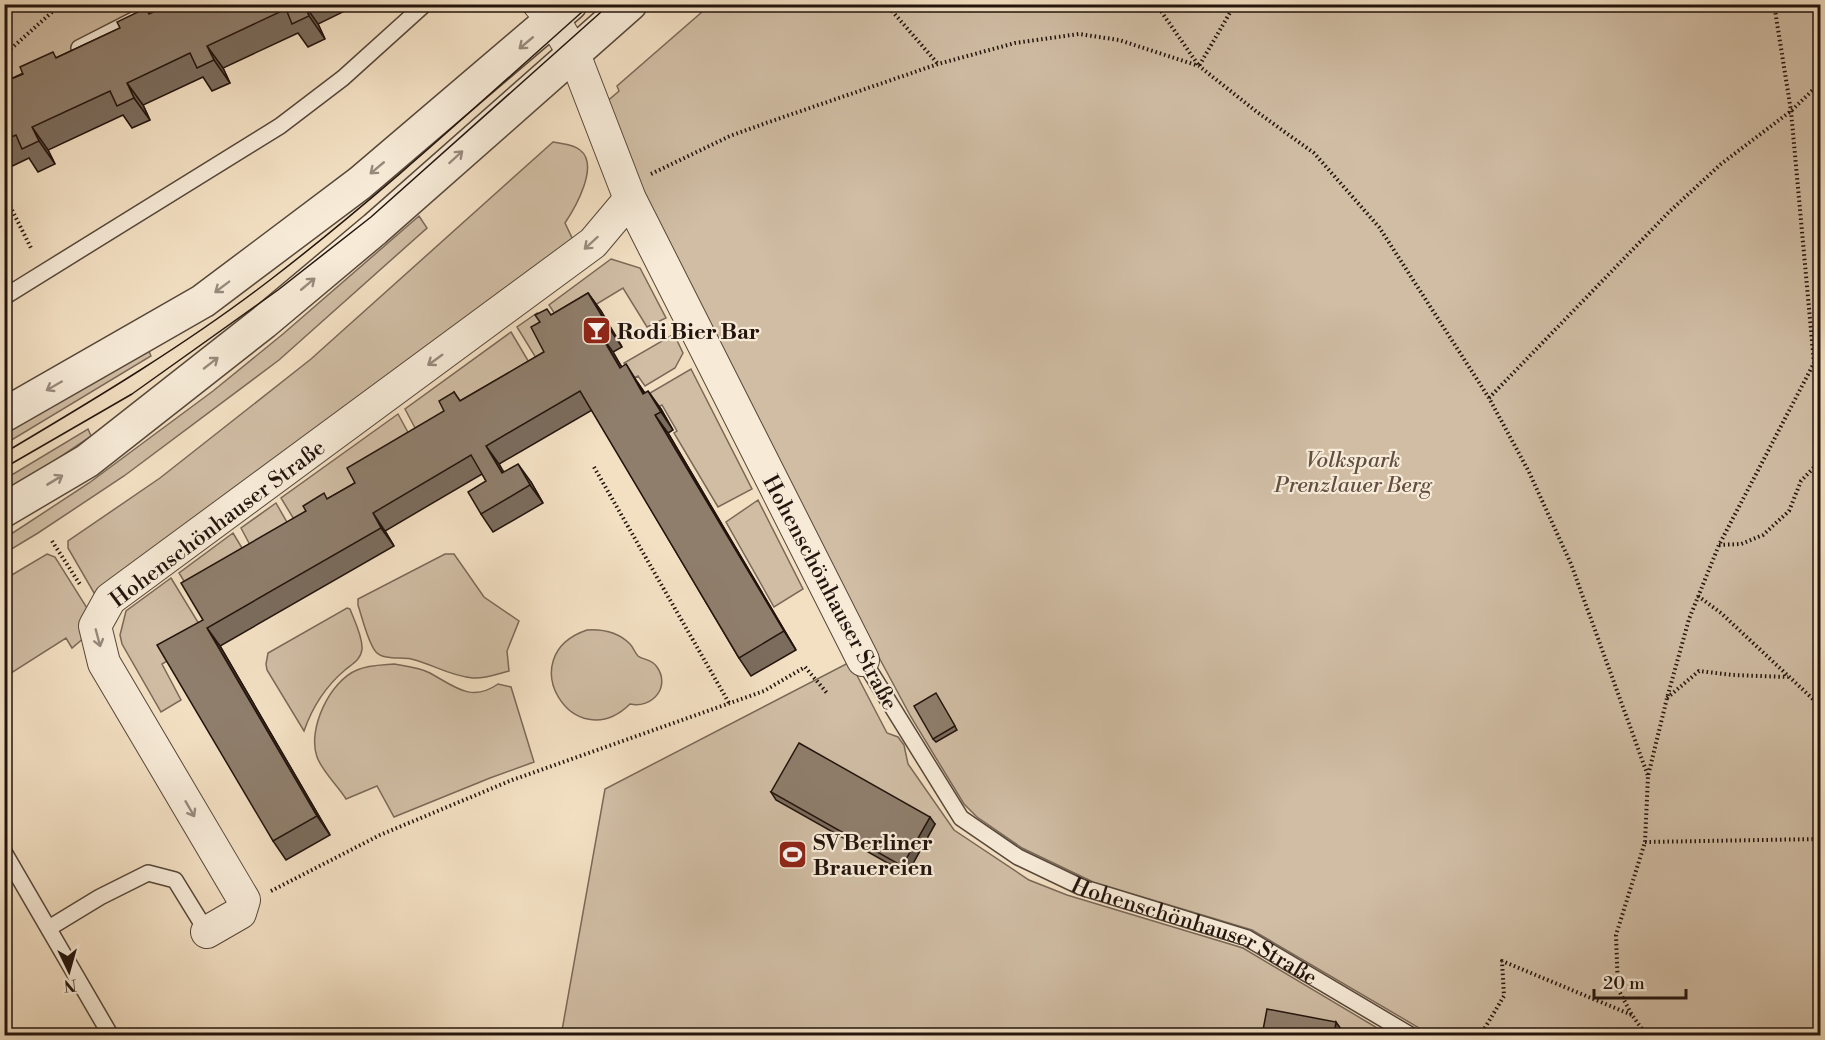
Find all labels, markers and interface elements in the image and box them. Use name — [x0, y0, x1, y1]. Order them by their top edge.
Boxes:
one-way arrow — [518, 36, 534, 49]
one-way arrow — [448, 150, 463, 164]
one-way arrow — [369, 162, 385, 175]
one-way arrow — [584, 236, 599, 250]
one-way arrow — [300, 277, 315, 291]
one-way arrow — [214, 280, 230, 293]
bar icon: Rodi Bier Bar — [580, 315, 612, 347]
place label: Rodi Bier Bar — [617, 319, 760, 346]
one-way arrow — [428, 353, 444, 366]
one-way arrow — [202, 357, 218, 370]
one-way arrow — [46, 381, 63, 393]
street label: Hohenschönhauser Straße — [105, 434, 331, 614]
park label: Volkspark Prenzlauer Berg — [1273, 447, 1433, 499]
street label: Hohenschönhauser Straße — [756, 470, 903, 715]
one-way arrow — [46, 474, 63, 486]
one-way arrow — [93, 628, 104, 647]
one-way arrow — [185, 800, 197, 817]
place label: SV Berliner Brauereien — [813, 830, 933, 882]
sports icon: SV Berliner Brauereien — [776, 839, 808, 871]
street label: Hohenschönhauser Straße — [1066, 872, 1322, 992]
north arrow — [39, 941, 99, 1001]
scale bar — [1594, 962, 1686, 1000]
text: 20 m — [1603, 972, 1645, 995]
text: N — [63, 974, 77, 995]

